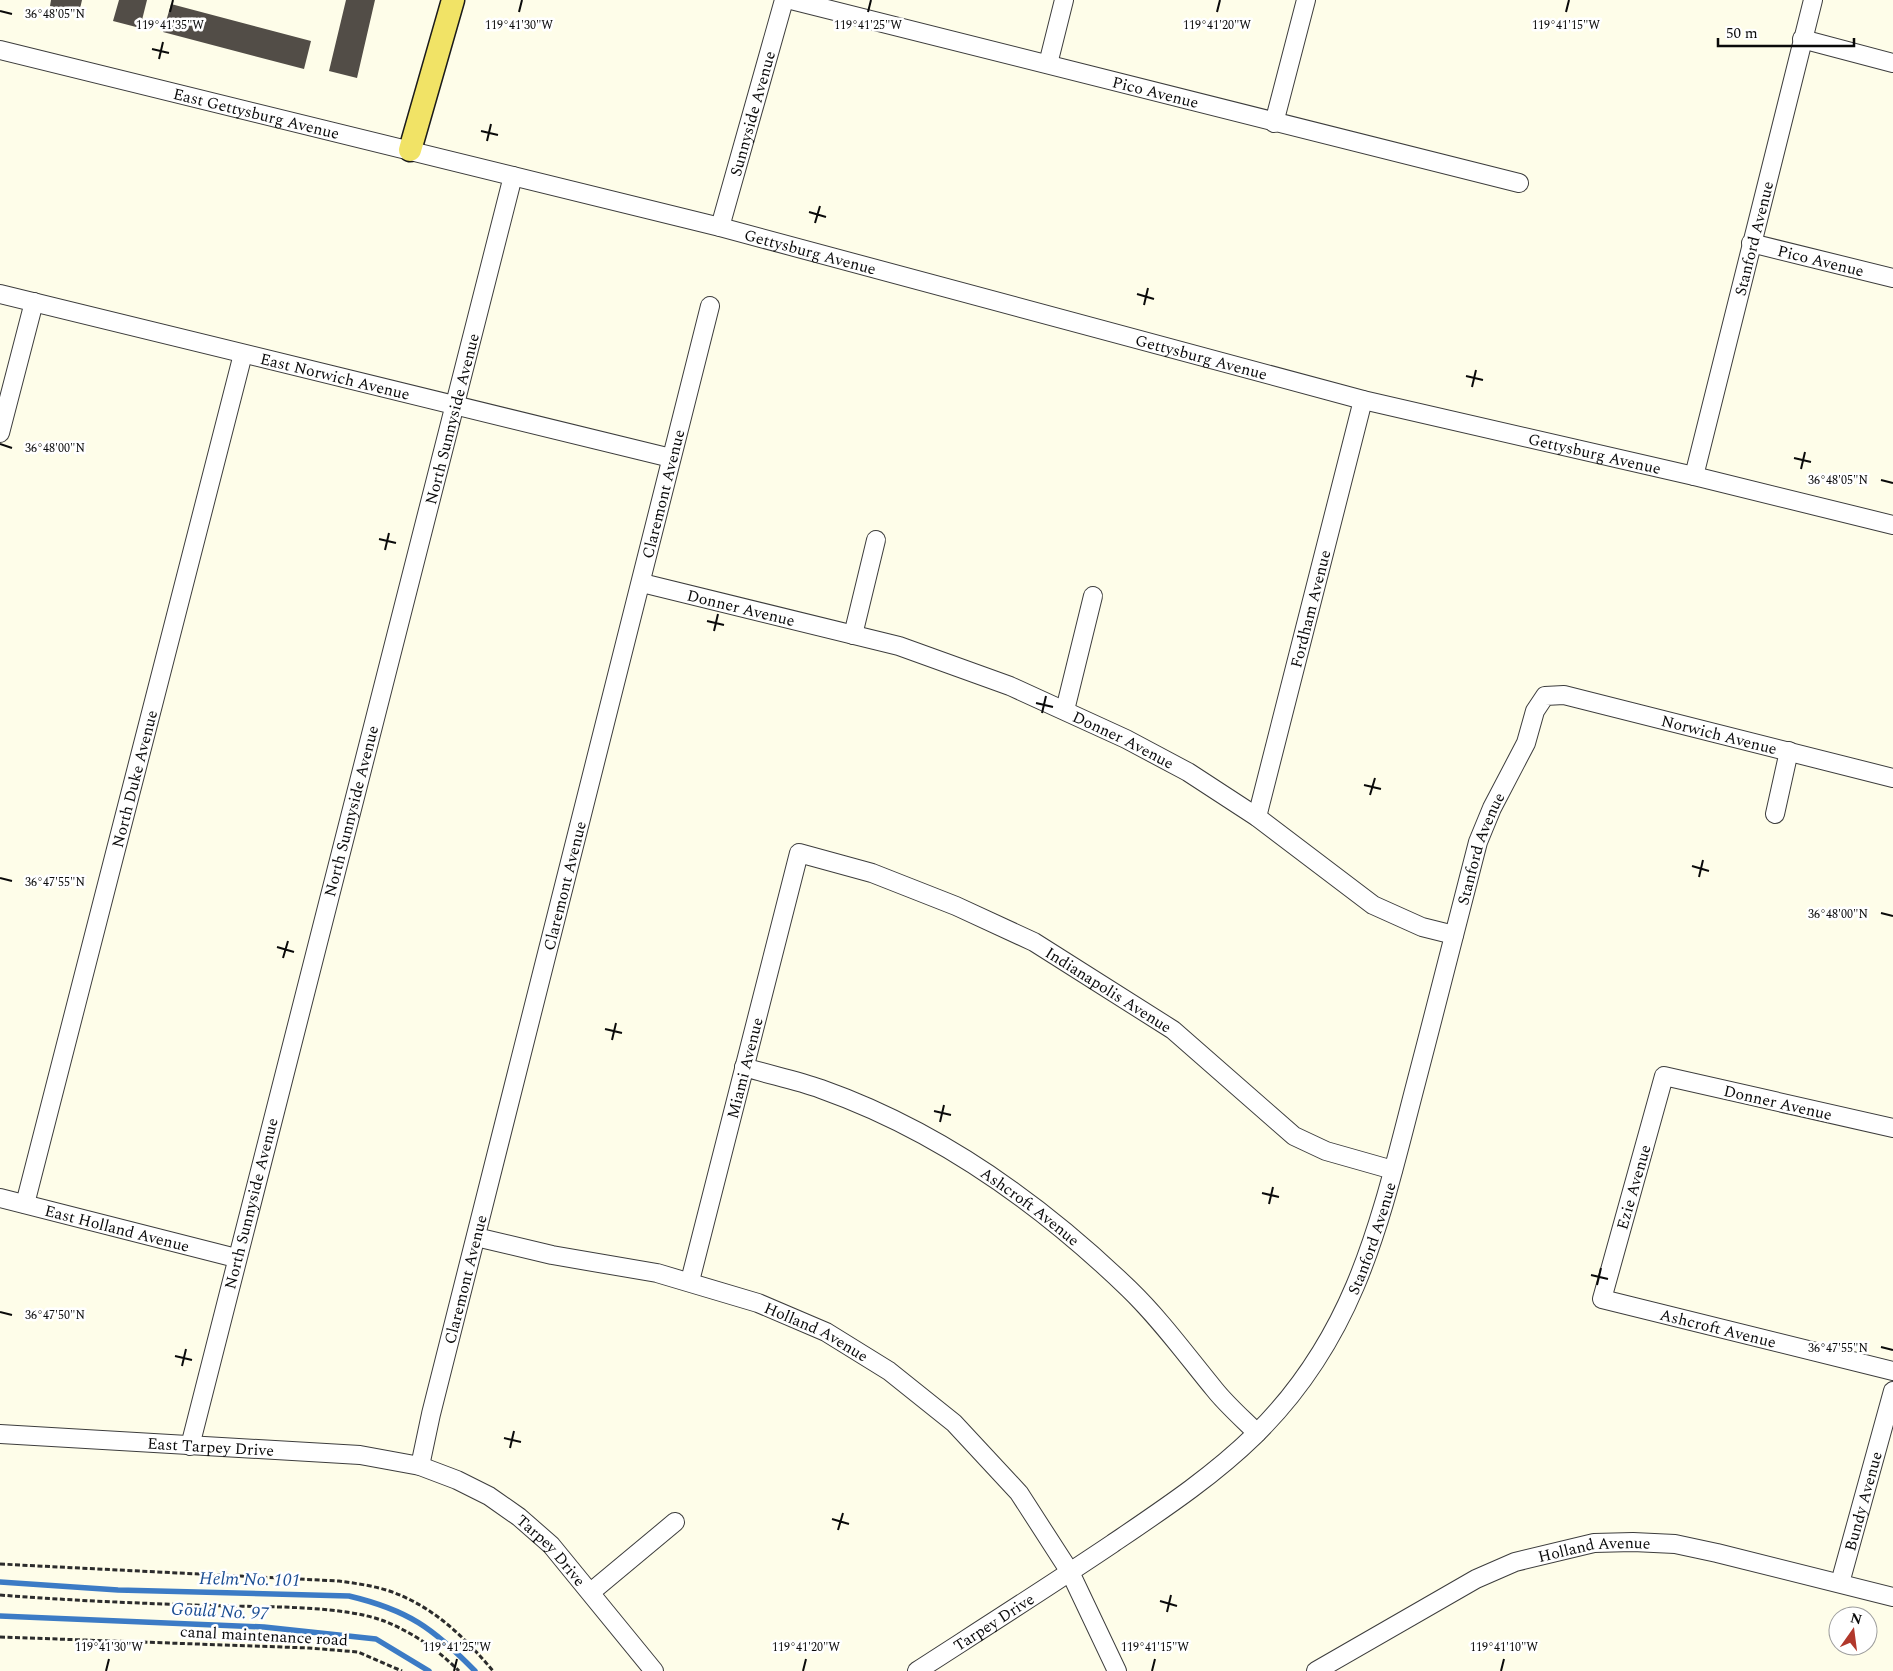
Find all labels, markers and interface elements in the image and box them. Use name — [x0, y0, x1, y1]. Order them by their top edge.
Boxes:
text: 36°48'05"N — [25, 5, 85, 24]
scale bar — [1718, 15, 1854, 47]
text: 119°41'35"W — [136, 16, 204, 35]
text: 119°41'30"W — [485, 16, 553, 35]
text: 119°41'25"W — [834, 16, 902, 35]
text: 119°41'20"W — [1183, 16, 1251, 35]
text: 119°41'15"W — [1532, 16, 1600, 35]
text: 50 m — [1726, 22, 1758, 45]
street label: Sunnyside Avenue — [724, 48, 782, 179]
street label: Pico Avenue — [1110, 70, 1201, 115]
street label: East Gettysburg Avenue — [170, 82, 342, 146]
street label: Stanford Avenue — [1728, 179, 1780, 299]
street label: Gettysburg Avenue — [741, 223, 879, 282]
street label: Pico Avenue — [1775, 239, 1866, 283]
street label: Gettysburg Avenue — [1133, 328, 1270, 387]
street label: North Sunnyside Avenue — [419, 331, 486, 507]
street label: East Norwich Avenue — [258, 347, 412, 407]
street label: Claremont Avenue — [636, 427, 691, 561]
street label: Gettysburg Avenue — [1526, 427, 1663, 481]
text: 36°48'00"N — [25, 439, 85, 458]
text: 36°48'05"N — [1808, 471, 1868, 490]
street label: Fordham Avenue — [1284, 547, 1337, 670]
street label: Donner Avenue — [684, 583, 797, 633]
street label: Donner Avenue — [1068, 705, 1178, 775]
street label: North Duke Avenue — [106, 708, 164, 850]
street label: Norwich Avenue — [1659, 709, 1780, 761]
street label: North Sunnyside Avenue — [318, 723, 385, 899]
street label: Stanford Avenue — [1451, 788, 1511, 908]
street label: Claremont Avenue — [537, 819, 593, 953]
text: 36°47'55"N — [25, 873, 85, 892]
text: 36°48'00"N — [1808, 905, 1868, 924]
street label: Indianapolis Avenue — [1040, 941, 1176, 1039]
street label: Miami Avenue — [721, 1015, 770, 1121]
street label: Donner Avenue — [1721, 1079, 1834, 1127]
street label: North Sunnyside Avenue — [218, 1115, 285, 1292]
street label: Ezie Avenue — [1610, 1142, 1658, 1233]
street label: Ashcroft Avenue — [975, 1161, 1085, 1252]
street label: Stanford Avenue — [1342, 1179, 1402, 1299]
street label: East Holland Avenue — [42, 1199, 192, 1259]
street label: Claremont Avenue — [438, 1212, 494, 1347]
street label: Holland Avenue — [760, 1296, 873, 1368]
street label: Ashcroft Avenue — [1657, 1303, 1778, 1355]
text: 36°47'50"N — [25, 1306, 85, 1325]
text: 36°47'55"N — [1808, 1339, 1868, 1358]
street label: East Tarpey Drive — [147, 1432, 275, 1463]
street label: Bundy Avenue — [1838, 1449, 1889, 1554]
street label: Tarpey Drive — [511, 1509, 591, 1592]
street label: Holland Avenue — [1536, 1531, 1651, 1569]
water label: Helm No. 101 — [199, 1565, 301, 1594]
street label: Tarpey Drive — [949, 1587, 1039, 1658]
water label: Gould No. 97 — [170, 1595, 271, 1628]
north arrow — [1828, 1606, 1878, 1656]
text: N — [1848, 1607, 1864, 1630]
street label: canal maintenance road — [179, 1620, 349, 1652]
text: 119°41'30"W — [75, 1638, 143, 1657]
text: 119°41'25"W — [423, 1638, 491, 1657]
text: 119°41'20"W — [772, 1638, 840, 1657]
text: 119°41'15"W — [1121, 1638, 1189, 1657]
text: 119°41'10"W — [1470, 1638, 1538, 1657]

